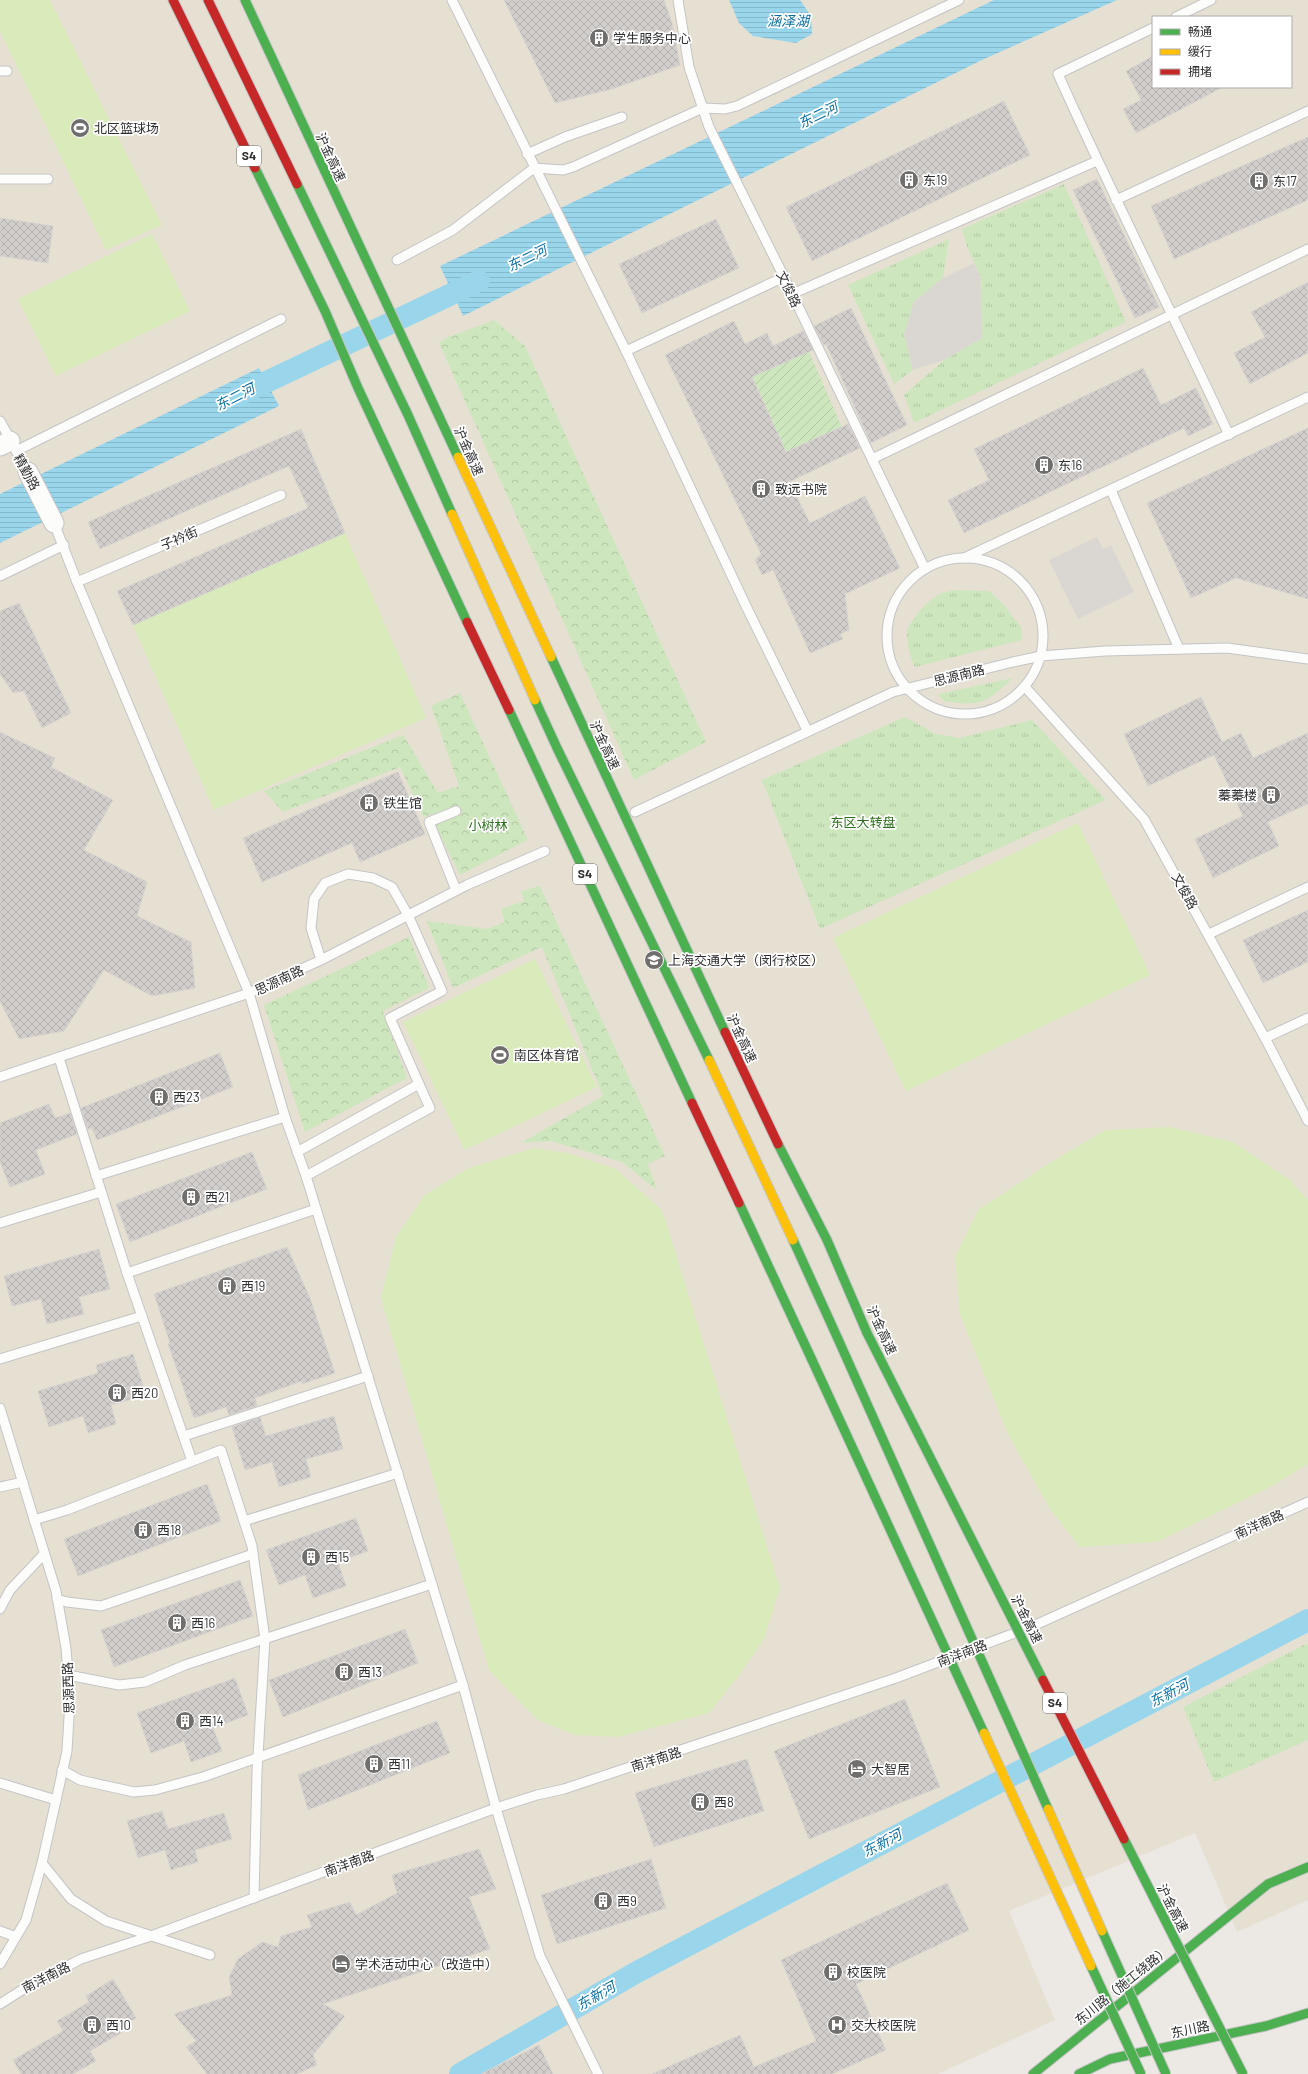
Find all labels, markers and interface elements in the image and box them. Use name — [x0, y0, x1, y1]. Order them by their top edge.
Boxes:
water label: 涵泽湖 — [767, 12, 811, 29]
legend — [1152, 16, 1292, 88]
text: 畅通 — [1188, 24, 1212, 38]
building icon: 学生服务中心 — [588, 27, 610, 49]
place label: 学生服务中心 — [613, 30, 691, 46]
text: 缓行 — [1188, 44, 1212, 58]
text: 拥堵 — [1188, 64, 1212, 78]
water label: 东二河 — [795, 96, 843, 131]
sports icon: 北区篮球场 — [69, 117, 91, 139]
place label: 北区篮球场 — [94, 120, 159, 136]
street label: 沪金高速 — [313, 130, 349, 184]
road number: S4 — [237, 146, 261, 166]
building icon: 东19 — [898, 169, 920, 191]
building icon: 东17 — [1248, 170, 1270, 192]
place label: 东19 — [923, 172, 947, 188]
place label: 东17 — [1273, 173, 1297, 189]
water label: 东二河 — [504, 239, 552, 274]
street label: 文俊路 — [773, 268, 805, 310]
water label: 东二河 — [212, 378, 260, 414]
street label: 沪金高速 — [451, 424, 487, 478]
street label: 精勤路 — [11, 451, 43, 493]
building icon: 东16 — [1033, 454, 1055, 476]
place label: 东16 — [1058, 457, 1083, 473]
building icon: 致远书院 — [750, 478, 772, 500]
place label: 致远书院 — [775, 481, 827, 497]
street label: 子衿街 — [158, 523, 200, 553]
street label: 思源南路 — [932, 661, 986, 689]
street label: 沪金高速 — [587, 718, 623, 772]
building icon: 蓁蓁楼 — [1260, 784, 1282, 806]
place label: 蓁蓁楼 — [1218, 787, 1257, 803]
building icon: 铁生馆 — [358, 792, 380, 814]
place label: 铁生馆 — [383, 795, 422, 811]
park label: 东区大转盘 — [830, 814, 896, 830]
park label: 小树林 — [468, 817, 508, 833]
road number: S4 — [573, 864, 597, 884]
street label: 文俊路 — [1169, 870, 1201, 912]
school or university icon: 上海交通大学（闵行校区） — [643, 949, 665, 971]
place label: 上海交通大学（闵行校区） — [668, 952, 824, 968]
street label: 思源南路 — [252, 962, 306, 998]
street label: 沪金高速 — [724, 1011, 760, 1065]
sports icon: 南区体育馆 — [489, 1044, 511, 1066]
place label: 南区体育馆 — [514, 1047, 579, 1063]
building icon: 西23 — [148, 1086, 170, 1108]
place label: 西23 — [173, 1089, 200, 1105]
building icon: 西21 — [180, 1186, 202, 1208]
place label: 西21 — [205, 1189, 229, 1205]
building icon: 西19 — [216, 1275, 238, 1297]
place label: 西19 — [241, 1278, 265, 1294]
street label: 沪金高速 — [864, 1303, 900, 1357]
building icon: 西20 — [106, 1382, 128, 1404]
place label: 西20 — [131, 1385, 158, 1401]
street label: 南洋南路 — [1232, 1506, 1286, 1542]
building icon: 西18 — [132, 1519, 154, 1541]
place label: 西18 — [157, 1522, 181, 1538]
building icon: 西15 — [300, 1546, 322, 1568]
place label: 西15 — [325, 1549, 350, 1565]
street label: 沪金高速 — [1008, 1592, 1046, 1646]
building icon: 西16 — [166, 1612, 188, 1634]
place label: 西16 — [191, 1615, 216, 1631]
street label: 南洋南路 — [935, 1636, 989, 1670]
building icon: 西13 — [333, 1661, 355, 1683]
street label: 思源西路 — [59, 1662, 77, 1714]
place label: 西13 — [358, 1664, 382, 1680]
water label: 东新河 — [1146, 1674, 1194, 1710]
road number: S4 — [1043, 1693, 1067, 1713]
building icon: 西14 — [174, 1710, 196, 1732]
place label: 西14 — [199, 1713, 224, 1729]
street label: 南洋南路 — [629, 1743, 683, 1775]
building icon: 西11 — [363, 1753, 385, 1775]
place label: 西11 — [388, 1756, 410, 1772]
hotel icon: 大智居 — [846, 1758, 868, 1780]
place label: 大智居 — [871, 1761, 910, 1777]
building icon: 西8 — [689, 1791, 711, 1813]
place label: 西8 — [714, 1794, 734, 1810]
water label: 东新河 — [859, 1824, 907, 1860]
street label: 南洋南路 — [322, 1847, 376, 1879]
street label: 沪金高速 — [1154, 1881, 1192, 1935]
building icon: 西9 — [592, 1890, 614, 1912]
place label: 西9 — [617, 1893, 637, 1909]
street label: 东川路（施工绕路） — [1071, 1942, 1173, 2028]
hotel icon: 学术活动中心（改造中） — [330, 1953, 352, 1975]
place label: 学术活动中心（改造中） — [355, 1956, 498, 1972]
street label: 南洋南路 — [19, 1958, 73, 1996]
building icon: 校医院 — [822, 1961, 844, 1983]
place label: 校医院 — [847, 1964, 886, 1980]
water label: 东新河 — [573, 1976, 621, 2013]
building icon: 西10 — [81, 2014, 103, 2036]
hospital icon: 交大校医院 — [826, 2014, 848, 2036]
place label: 西10 — [106, 2017, 131, 2033]
place label: 交大校医院 — [851, 2017, 916, 2033]
street label: 东川路 — [1169, 2017, 1211, 2041]

